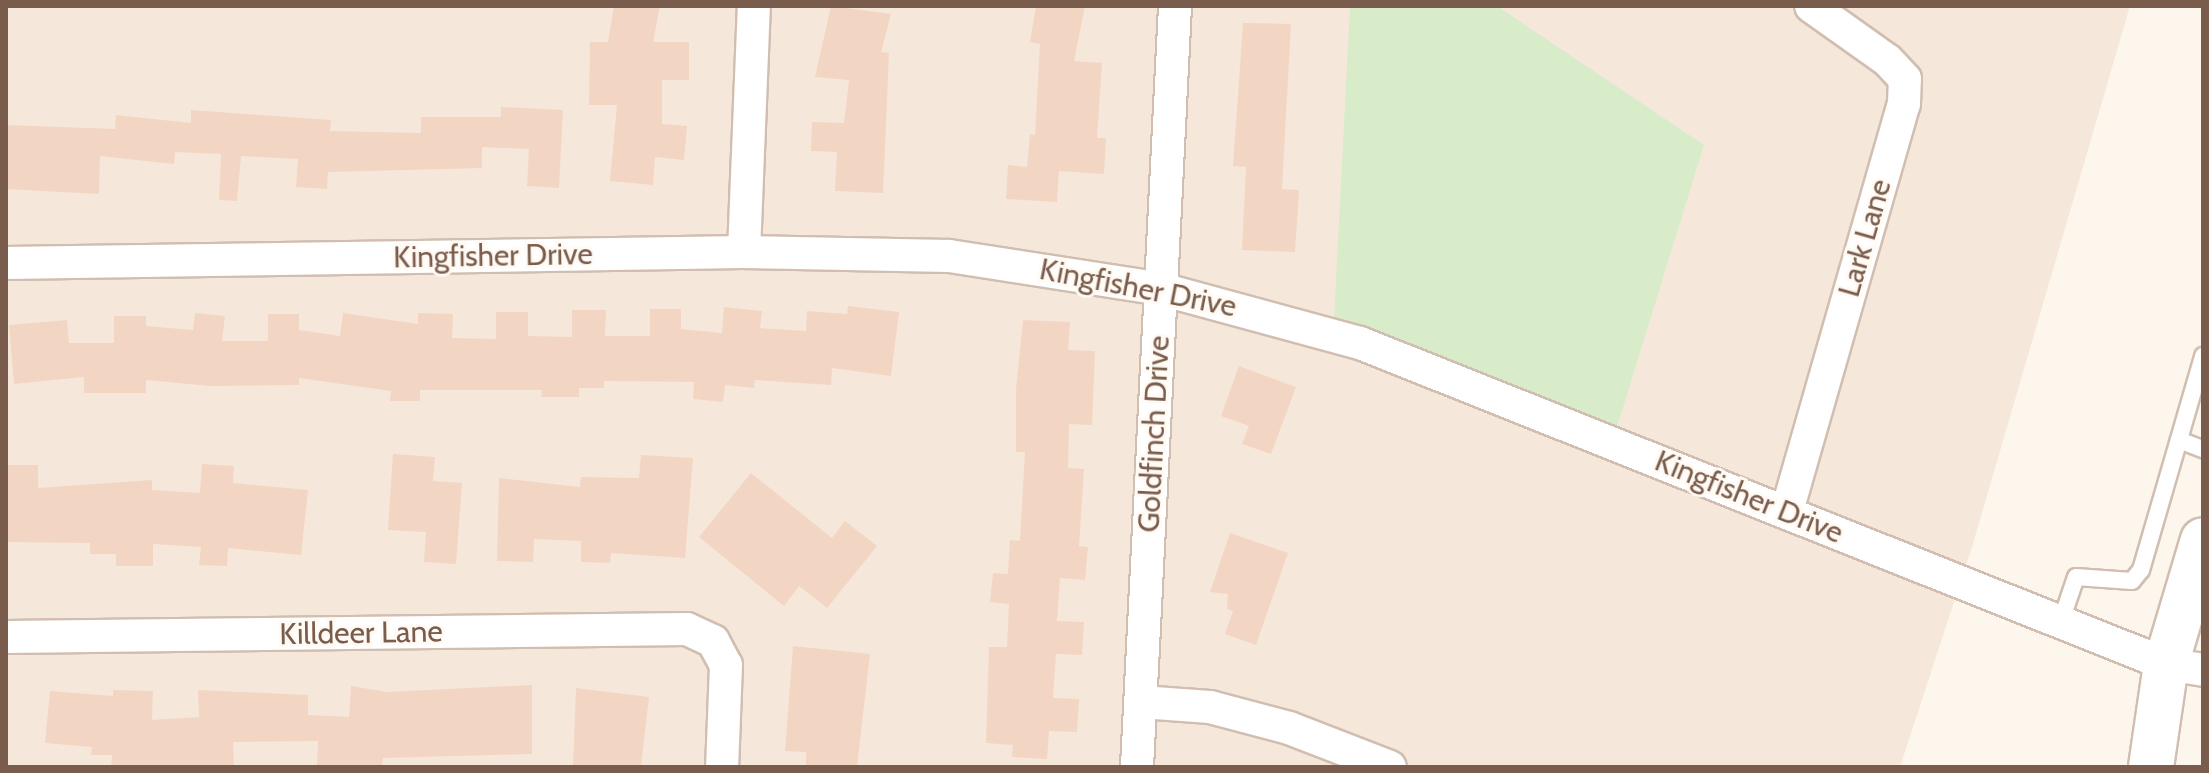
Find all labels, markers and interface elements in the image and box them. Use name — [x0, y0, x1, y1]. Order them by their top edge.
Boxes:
street label: Lark Lane — [1831, 175, 1899, 301]
street label: Kingfisher Drive — [393, 236, 593, 276]
street label: Kingfisher Drive — [1037, 251, 1239, 325]
street label: Goldfinch Drive — [1131, 335, 1177, 533]
street label: Kingfisher Drive — [1650, 443, 1848, 551]
street label: Killdeer Lane — [279, 614, 443, 652]

